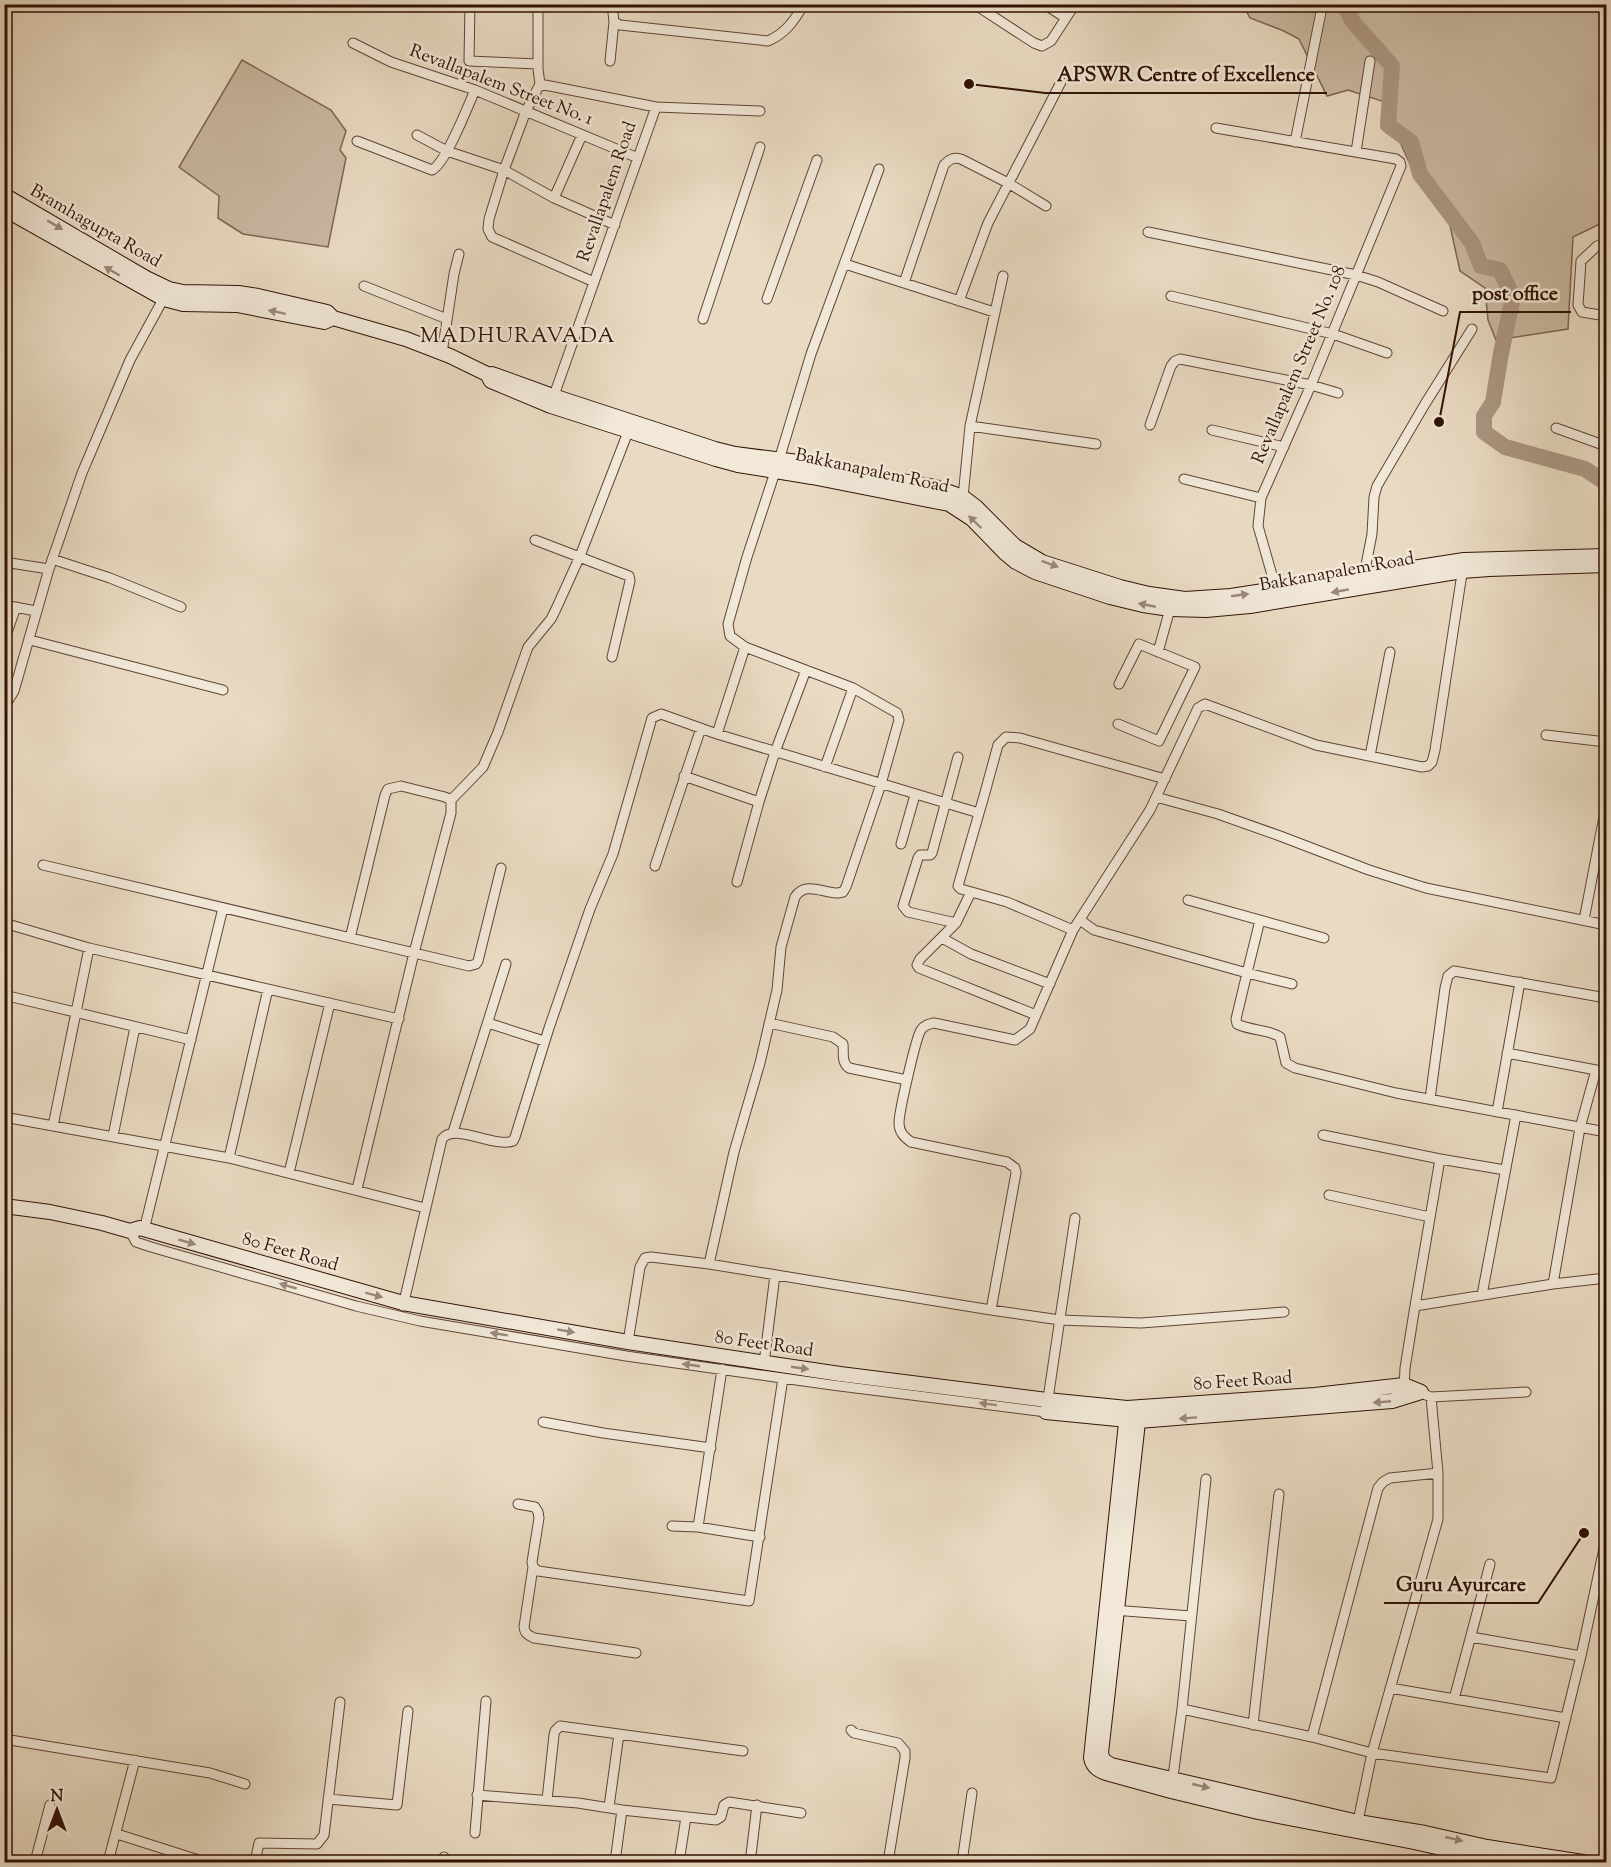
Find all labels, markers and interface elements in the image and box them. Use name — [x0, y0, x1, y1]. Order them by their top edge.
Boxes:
street label: Revallapalem Street No. 1 — [405, 39, 597, 133]
callout: APSWR Centre of Excellence — [1045, 55, 1327, 93]
text: APSWR Centre of Excellence — [1057, 62, 1315, 91]
street label: Revallapalem Road — [572, 118, 644, 266]
street label: Bramhagupta Road — [25, 179, 165, 275]
one-way arrow — [47, 219, 63, 230]
street label: Revallapalem Street No. 108 — [1246, 262, 1354, 468]
one-way arrow — [103, 266, 120, 276]
callout: post office — [1460, 274, 1571, 312]
text: post office — [1472, 281, 1558, 310]
one-way arrow — [267, 307, 286, 316]
district label: MADHURAVADA — [420, 322, 616, 352]
street label: Bakkanapalem Road — [793, 443, 951, 501]
one-way arrow — [968, 516, 982, 530]
street label: Bakkanapalem Road — [1257, 547, 1417, 599]
one-way arrow — [1041, 559, 1059, 569]
one-way arrow — [1330, 587, 1349, 596]
one-way arrow — [1230, 590, 1249, 599]
one-way arrow — [1137, 600, 1156, 609]
street label: 80 Feet Road — [239, 1227, 341, 1279]
one-way arrow — [178, 1238, 196, 1247]
one-way arrow — [279, 1281, 297, 1290]
one-way arrow — [365, 1291, 383, 1301]
street label: 80 Feet Road — [713, 1325, 815, 1365]
one-way arrow — [556, 1327, 575, 1336]
one-way arrow — [489, 1330, 508, 1339]
one-way arrow — [681, 1360, 700, 1369]
one-way arrow — [790, 1364, 809, 1373]
street label: 80 Feet Road — [1193, 1366, 1293, 1398]
one-way arrow — [1373, 1397, 1392, 1407]
one-way arrow — [979, 1400, 998, 1409]
one-way arrow — [1178, 1413, 1197, 1423]
callout: Guru Ayurcare — [1384, 1565, 1538, 1603]
text: Guru Ayurcare — [1396, 1572, 1526, 1601]
north arrow — [27, 1780, 87, 1840]
one-way arrow — [1192, 1782, 1210, 1792]
text: N — [51, 1786, 64, 1809]
one-way arrow — [1444, 1835, 1463, 1844]

